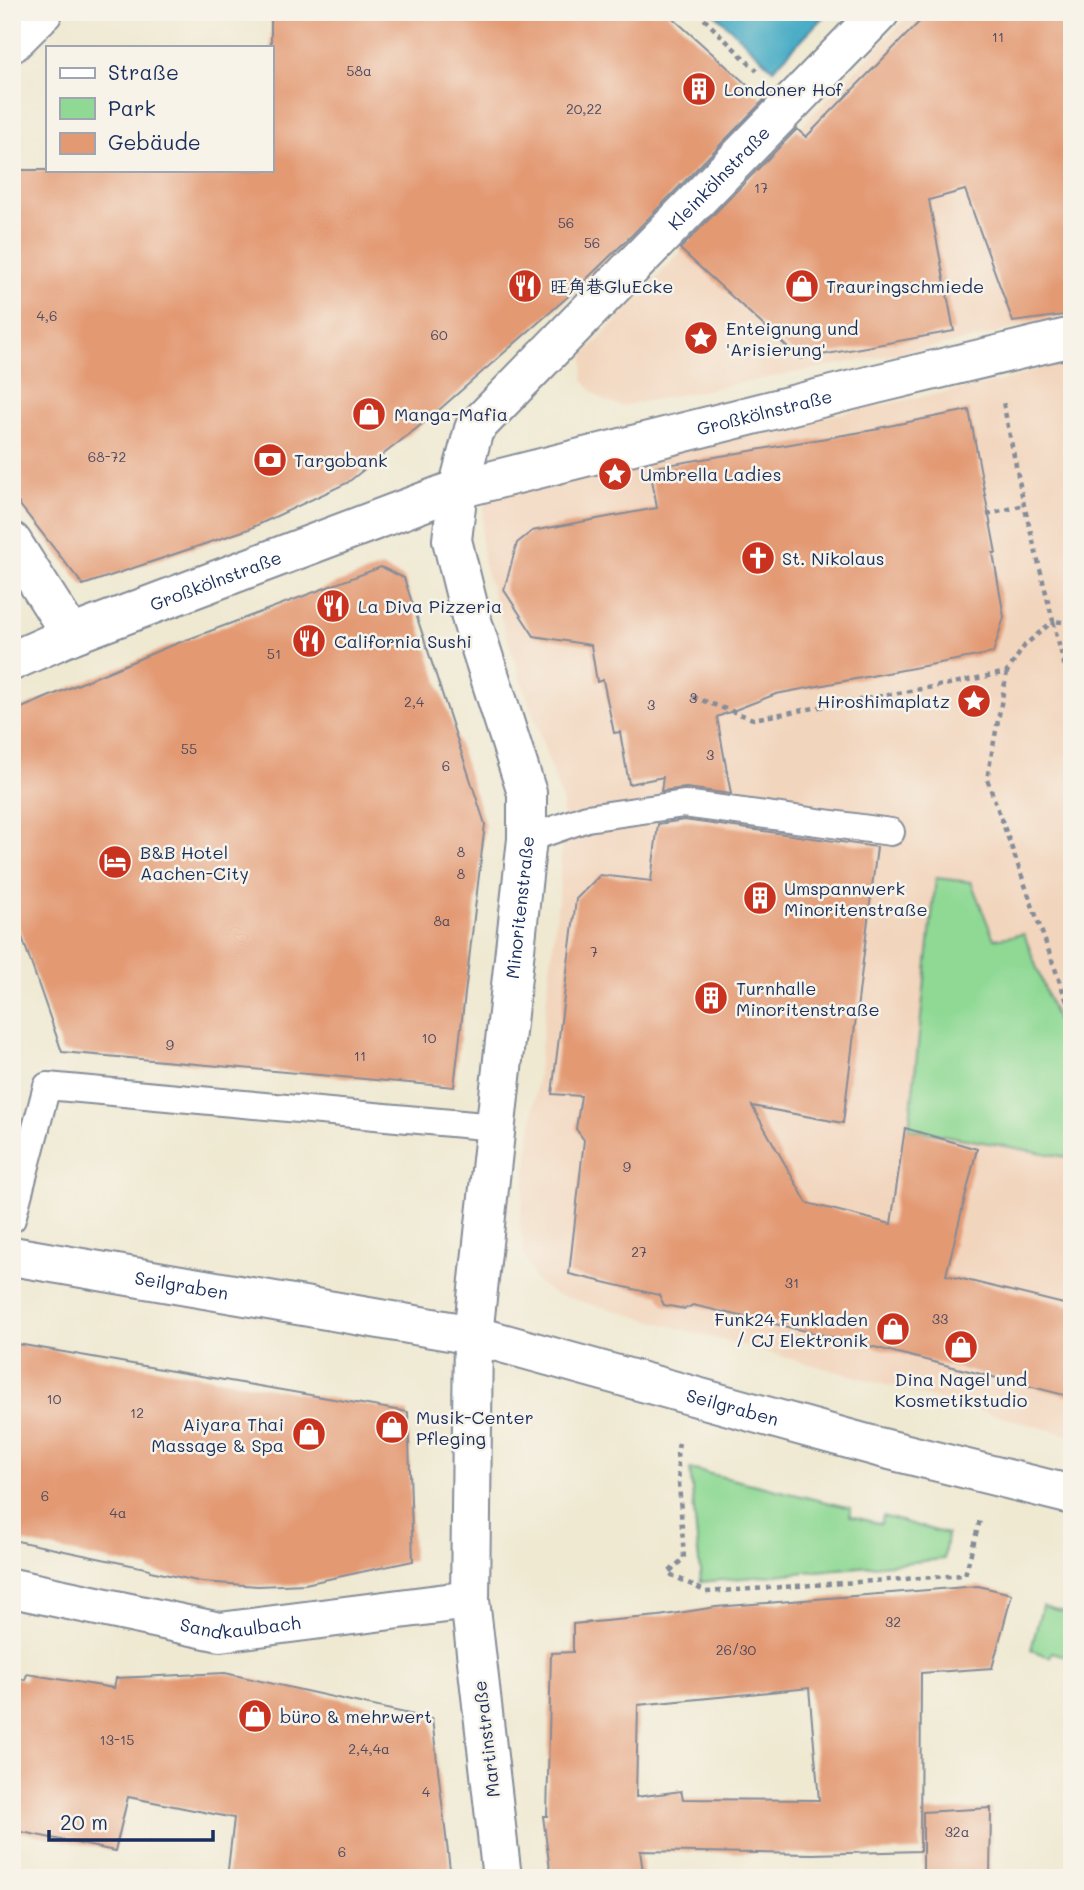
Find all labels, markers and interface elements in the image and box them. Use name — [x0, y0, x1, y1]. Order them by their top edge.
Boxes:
house number: 11 — [992, 27, 1004, 46]
legend — [46, 46, 273, 172]
text: Straße — [108, 58, 179, 85]
house number: 58a — [346, 61, 372, 80]
building icon: Londoner Hof — [680, 70, 718, 108]
place label: Londoner Hof — [724, 77, 844, 101]
text: Park — [108, 94, 156, 121]
house number: 20,22 — [566, 99, 602, 118]
street label: Kleinkölnstraße — [663, 120, 775, 235]
text: Gebäude — [108, 128, 201, 155]
house number: 17 — [754, 178, 768, 197]
house number: 56 — [558, 213, 574, 232]
house number: 56 — [584, 233, 600, 252]
restaurant icon: 旺角巷GluEcke — [506, 267, 544, 305]
shop icon: Trauringschmiede — [783, 267, 821, 305]
place label: 旺角巷GluEcke — [550, 274, 673, 298]
place label: Trauringschmiede — [826, 274, 984, 298]
house number: 4,6 — [37, 306, 57, 325]
place label: Enteignung und 'Arisierung' — [726, 316, 859, 361]
place icon: Enteignung und 'Arisierung' — [682, 319, 720, 357]
house number: 60 — [430, 325, 448, 344]
street label: Großkölnstraße — [694, 383, 835, 441]
shop icon: Manga-Mafia — [350, 395, 388, 433]
place label: Manga-Mafia — [394, 402, 508, 426]
bank icon: Targobank — [251, 441, 289, 479]
house number: 68-72 — [88, 447, 126, 466]
place label: Targobank — [294, 448, 388, 472]
place icon: Umbrella Ladies — [596, 455, 634, 493]
place label: Umbrella Ladies — [640, 462, 782, 486]
church icon: St. Nikolaus — [739, 539, 777, 577]
street label: Großkölnstraße — [146, 545, 285, 616]
place label: St. Nikolaus — [782, 546, 885, 570]
restaurant icon: La Diva Pizzeria — [314, 587, 352, 625]
place label: La Diva Pizzeria — [358, 594, 502, 618]
restaurant icon: California Sushi — [290, 622, 328, 660]
place label: California Sushi — [334, 629, 472, 653]
house number: 51 — [267, 644, 281, 663]
place icon: Hiroshimaplatz — [955, 682, 993, 720]
house number: 3 — [689, 688, 697, 707]
place label: Hiroshimaplatz — [817, 689, 950, 713]
house number: 2,4 — [404, 692, 425, 711]
house number: 3 — [647, 695, 655, 714]
house number: 55 — [181, 739, 197, 758]
house number: 3 — [706, 745, 714, 764]
house number: 6 — [442, 756, 450, 775]
street label: Minoritenstraße — [500, 835, 539, 980]
place label: B&B Hotel Aachen-City — [140, 840, 249, 885]
house number: 8 — [457, 842, 465, 861]
hotel icon: B&B Hotel Aachen-City — [96, 843, 134, 881]
house number: 8 — [457, 864, 465, 883]
place label: Umspannwerk Minoritenstraße — [784, 876, 928, 921]
building icon: Umspannwerk Minoritenstraße — [741, 879, 779, 917]
house number: 8a — [433, 911, 451, 930]
house number: 7 — [590, 942, 598, 961]
place label: Turnhalle Minoritenstraße — [736, 976, 880, 1021]
building icon: Turnhalle Minoritenstraße — [692, 979, 730, 1017]
house number: 10 — [422, 1028, 437, 1047]
house number: 9 — [166, 1035, 174, 1054]
house number: 11 — [354, 1046, 366, 1065]
house number: 9 — [623, 1157, 631, 1176]
house number: 27 — [631, 1242, 647, 1261]
street label: Seilgraben — [133, 1265, 230, 1305]
house number: 31 — [785, 1273, 799, 1292]
place label: Funk24 Funkladen / CJ Elektronik — [715, 1307, 868, 1352]
house number: 33 — [932, 1309, 948, 1328]
shop icon: Funk24 Funkladen / CJ Elektronik — [874, 1310, 912, 1348]
shop icon: Dina Nagel und Kosmetikstudio — [942, 1328, 980, 1366]
place label: Dina Nagel und Kosmetikstudio — [895, 1367, 1028, 1412]
street label: Seilgraben — [684, 1383, 781, 1431]
house number: 10 — [47, 1389, 62, 1408]
house number: 12 — [130, 1403, 144, 1422]
place label: Musik-Center Pfleging — [416, 1405, 534, 1450]
shop icon: Musik-Center Pfleging — [373, 1408, 411, 1446]
place label: Aiyara Thai Massage & Spa — [151, 1412, 284, 1457]
shop icon: Aiyara Thai Massage & Spa — [290, 1415, 328, 1453]
house number: 6 — [41, 1486, 49, 1505]
house number: 4a — [110, 1503, 126, 1522]
street label: Sandkaulbach — [178, 1610, 302, 1644]
house number: 32 — [885, 1612, 901, 1631]
house number: 26/30 — [716, 1640, 757, 1659]
street label: Martinstraße — [467, 1679, 505, 1799]
shop icon: büro & mehrwert — [236, 1697, 274, 1735]
place label: büro & mehrwert — [280, 1704, 432, 1728]
house number: 13-15 — [100, 1730, 134, 1749]
house number: 2,4,4a — [348, 1739, 390, 1758]
house number: 4 — [422, 1782, 431, 1801]
scale bar — [49, 1799, 214, 1843]
text: 20 m — [60, 1808, 108, 1835]
house number: 32a — [945, 1822, 969, 1841]
house number: 6 — [338, 1842, 346, 1861]

